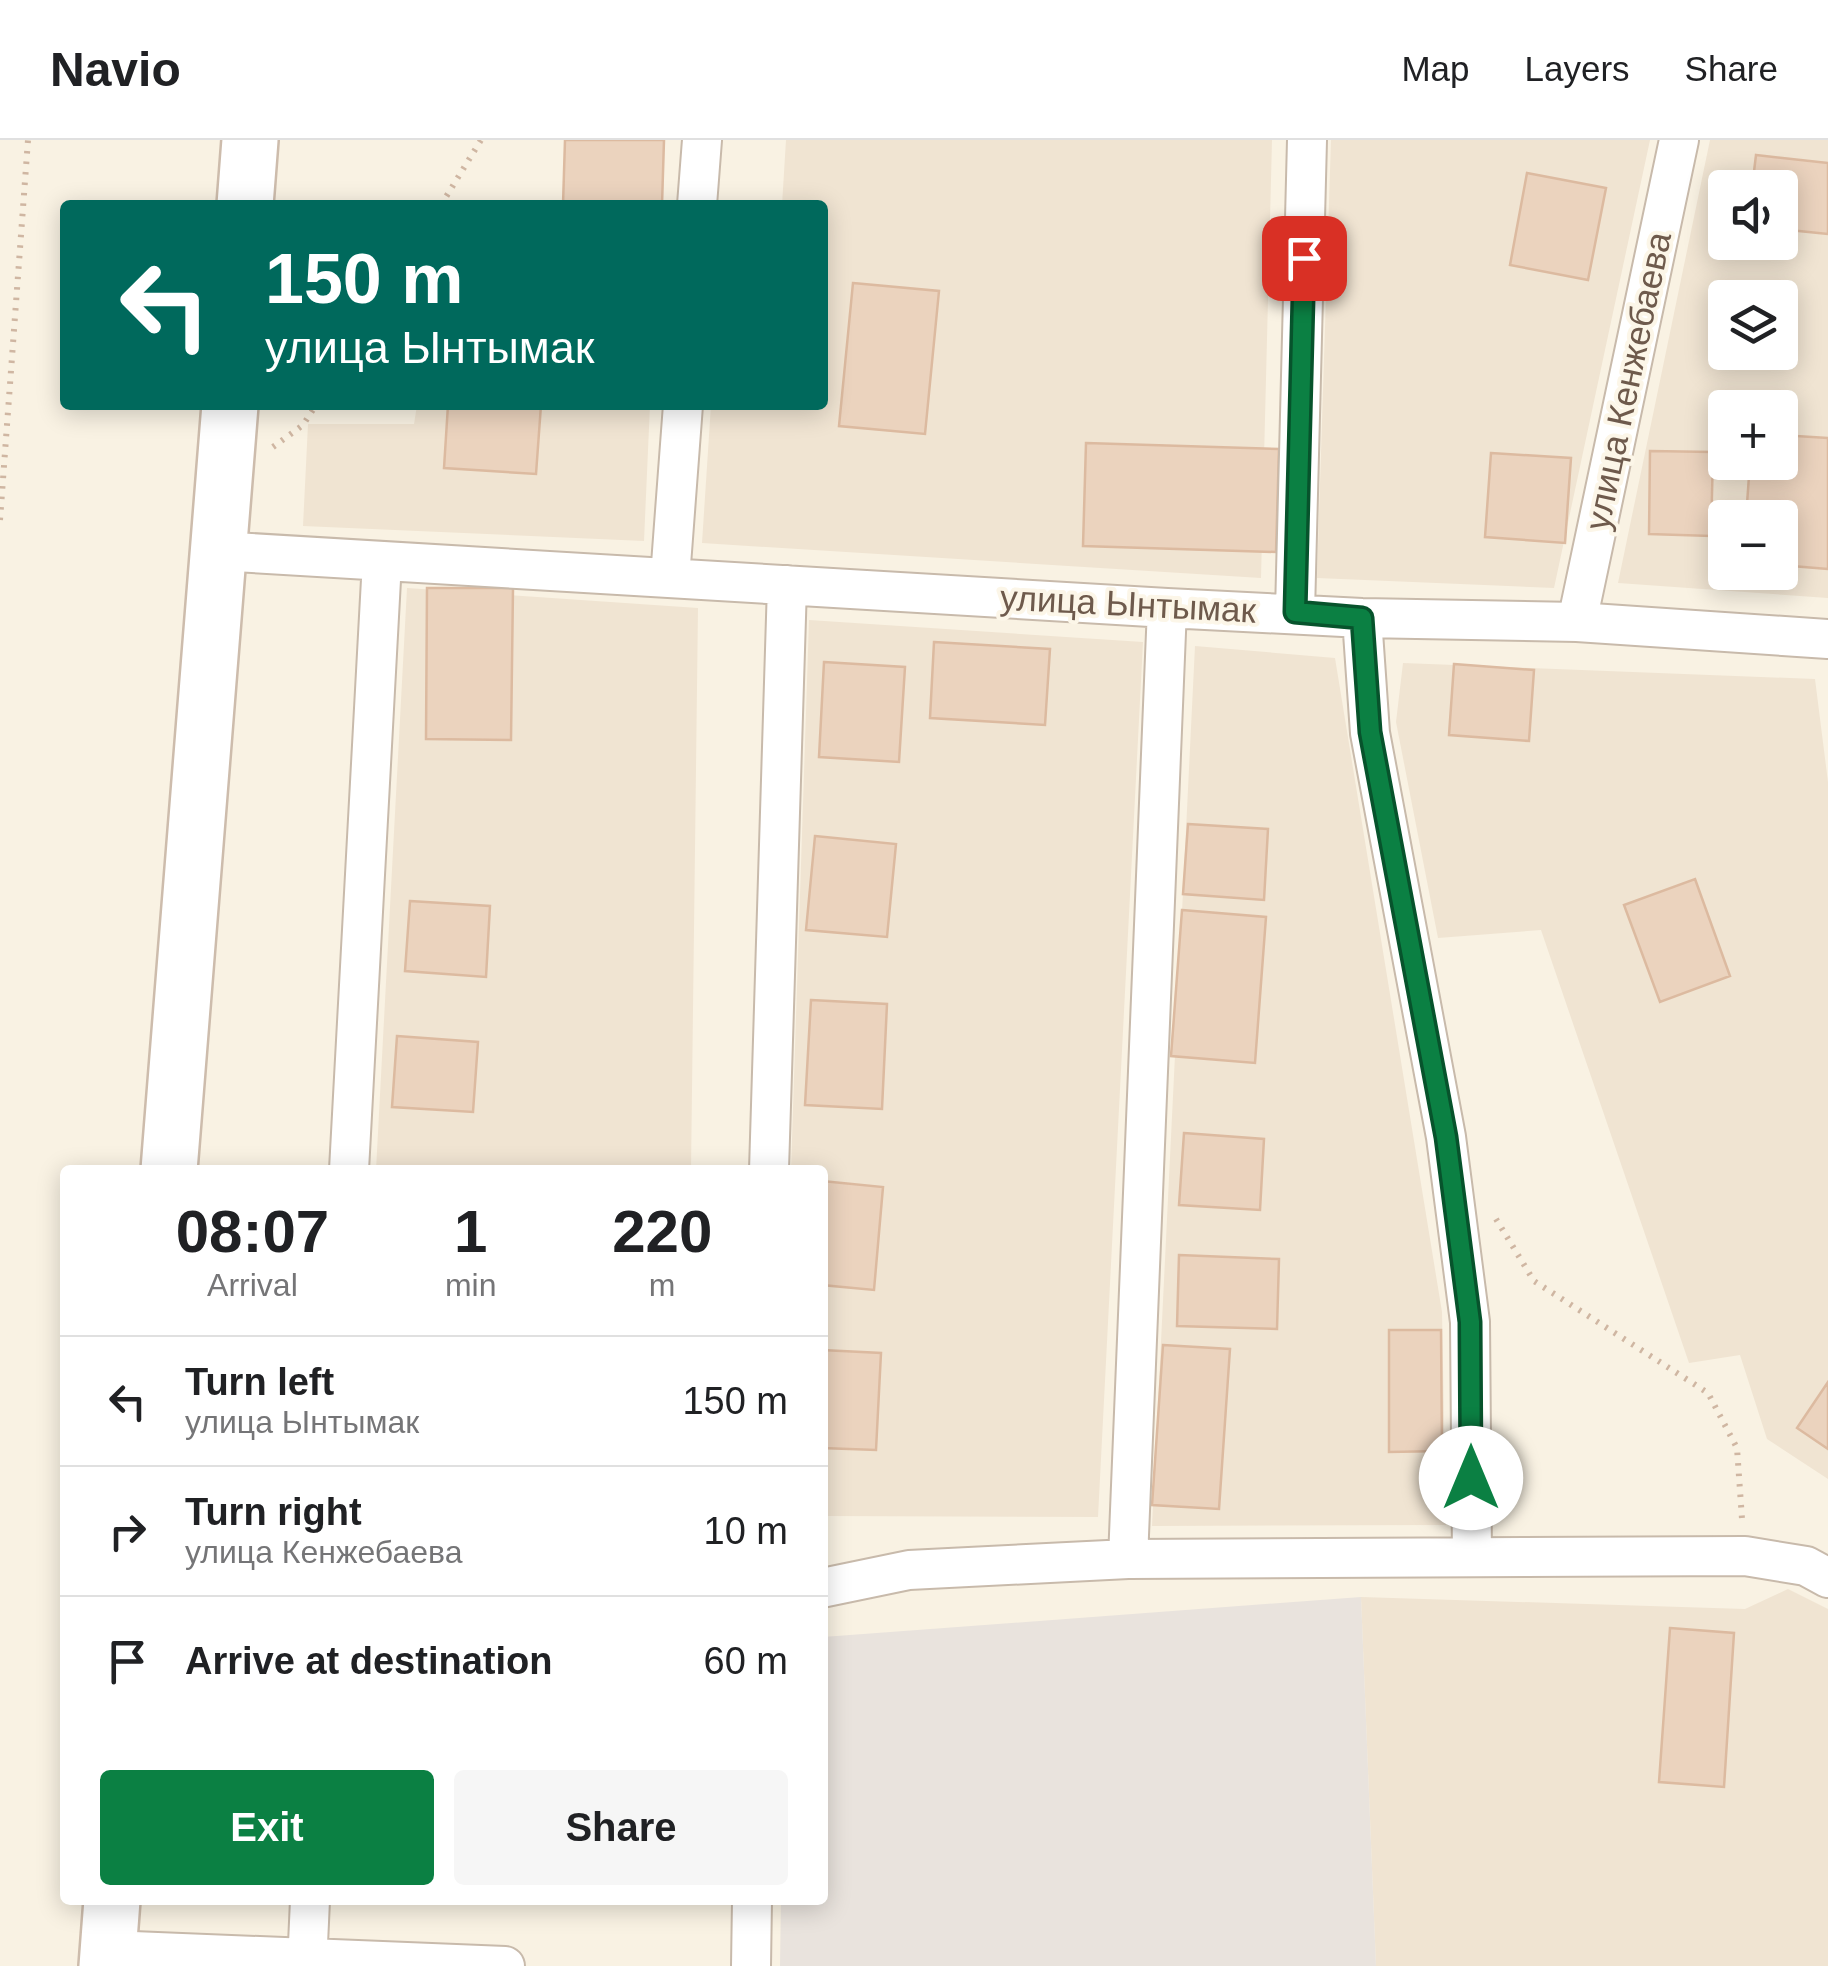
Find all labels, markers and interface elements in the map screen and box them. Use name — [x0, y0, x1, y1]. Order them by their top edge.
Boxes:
text: Navio — [50, 43, 181, 96]
text: Map — [1401, 49, 1470, 88]
text: Layers — [1525, 49, 1630, 88]
text: Share — [1685, 49, 1778, 88]
map controls — [1708, 170, 1798, 590]
button: sound — [1708, 170, 1798, 260]
pin — [1262, 216, 1347, 301]
street label: улица Кенжебаева — [1577, 228, 1678, 533]
icon: arrive — [1277, 231, 1332, 286]
icon: left — [100, 240, 230, 370]
text: 150 m — [265, 240, 463, 318]
button: layers — [1708, 280, 1798, 370]
text: улица Ынтымак — [265, 322, 595, 373]
button: + — [1708, 390, 1798, 480]
button: − — [1708, 500, 1798, 590]
street label: улица Ынтымак — [999, 577, 1258, 630]
text: 08:07 — [176, 1198, 329, 1265]
text: 1 — [454, 1198, 487, 1265]
text: 220 — [612, 1198, 712, 1265]
text: Arrival — [207, 1267, 298, 1303]
text: min — [445, 1267, 496, 1303]
text: m — [649, 1267, 676, 1303]
text: Turn left — [185, 1361, 334, 1403]
icon: left — [100, 1374, 155, 1429]
text: 150 m — [682, 1380, 788, 1422]
text: улица Ынтымак — [185, 1404, 419, 1440]
position arrow — [1419, 1426, 1523, 1530]
text: Turn right — [185, 1491, 362, 1533]
icon: right — [100, 1504, 155, 1559]
text: 10 m — [704, 1510, 788, 1552]
text: улица Кенжебаева — [185, 1534, 462, 1570]
icon: arrive — [100, 1634, 155, 1689]
text: Arrive at destination — [185, 1640, 552, 1682]
text: 60 m — [704, 1640, 788, 1682]
button: Exit — [100, 1770, 434, 1885]
button: Share — [454, 1770, 788, 1885]

